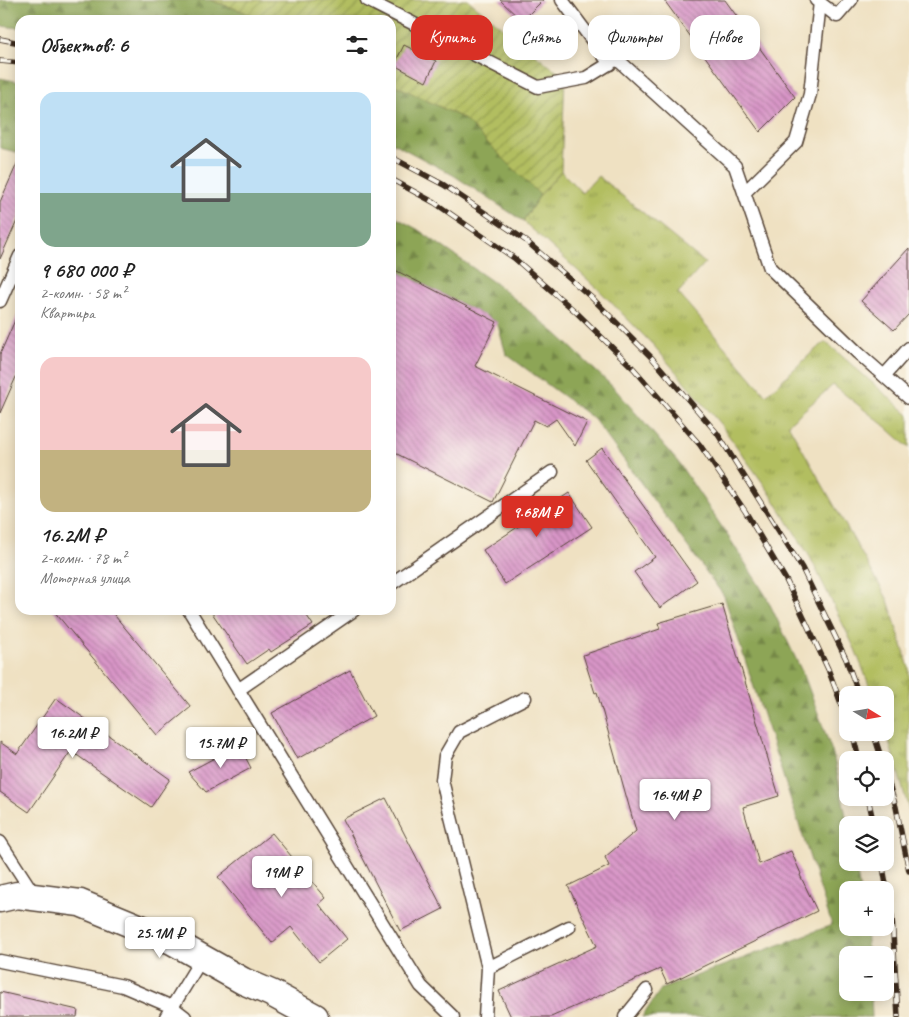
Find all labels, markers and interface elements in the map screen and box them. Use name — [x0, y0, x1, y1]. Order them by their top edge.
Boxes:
chip: Купить — [411, 15, 493, 60]
chip: Снять — [503, 15, 578, 60]
chip: Фильтры — [588, 15, 680, 60]
chip: Новое — [690, 15, 760, 60]
icon: filters — [343, 31, 371, 59]
text: Объектов: 6 — [40, 32, 128, 58]
icon: home — [161, 125, 251, 215]
text: 9 680 000 ₽ — [40, 257, 132, 283]
text: 2-комн. · 58 m² — [40, 283, 126, 303]
text: Квартира — [40, 303, 95, 323]
icon: home — [161, 390, 251, 480]
pin: 9.68M ₽ — [491, 496, 583, 538]
text: 9.68M ₽ — [513, 502, 561, 522]
text: 16.2M ₽ — [40, 522, 104, 548]
text: 2-комн. · 78 m² — [40, 548, 126, 568]
text: Моторная улица — [40, 568, 130, 588]
north arrow — [839, 686, 894, 741]
map controls — [839, 686, 894, 1001]
pin: 16.2M ₽ — [27, 716, 119, 759]
text: 16.2M ₽ — [49, 723, 97, 743]
pin: 15.7M ₽ — [175, 726, 267, 769]
text: 15.7M ₽ — [197, 733, 245, 753]
button: locate — [839, 751, 894, 806]
pin: 16.4M ₽ — [629, 778, 721, 821]
text: 16.4M ₽ — [651, 785, 699, 805]
button: layers — [839, 816, 894, 871]
pin: 19M ₽ — [247, 856, 317, 898]
text: 19M ₽ — [263, 862, 301, 882]
button: + — [839, 881, 894, 936]
pin: 25.1M ₽ — [114, 916, 206, 959]
text: 25.1M ₽ — [136, 923, 184, 943]
button: − — [839, 946, 894, 1001]

